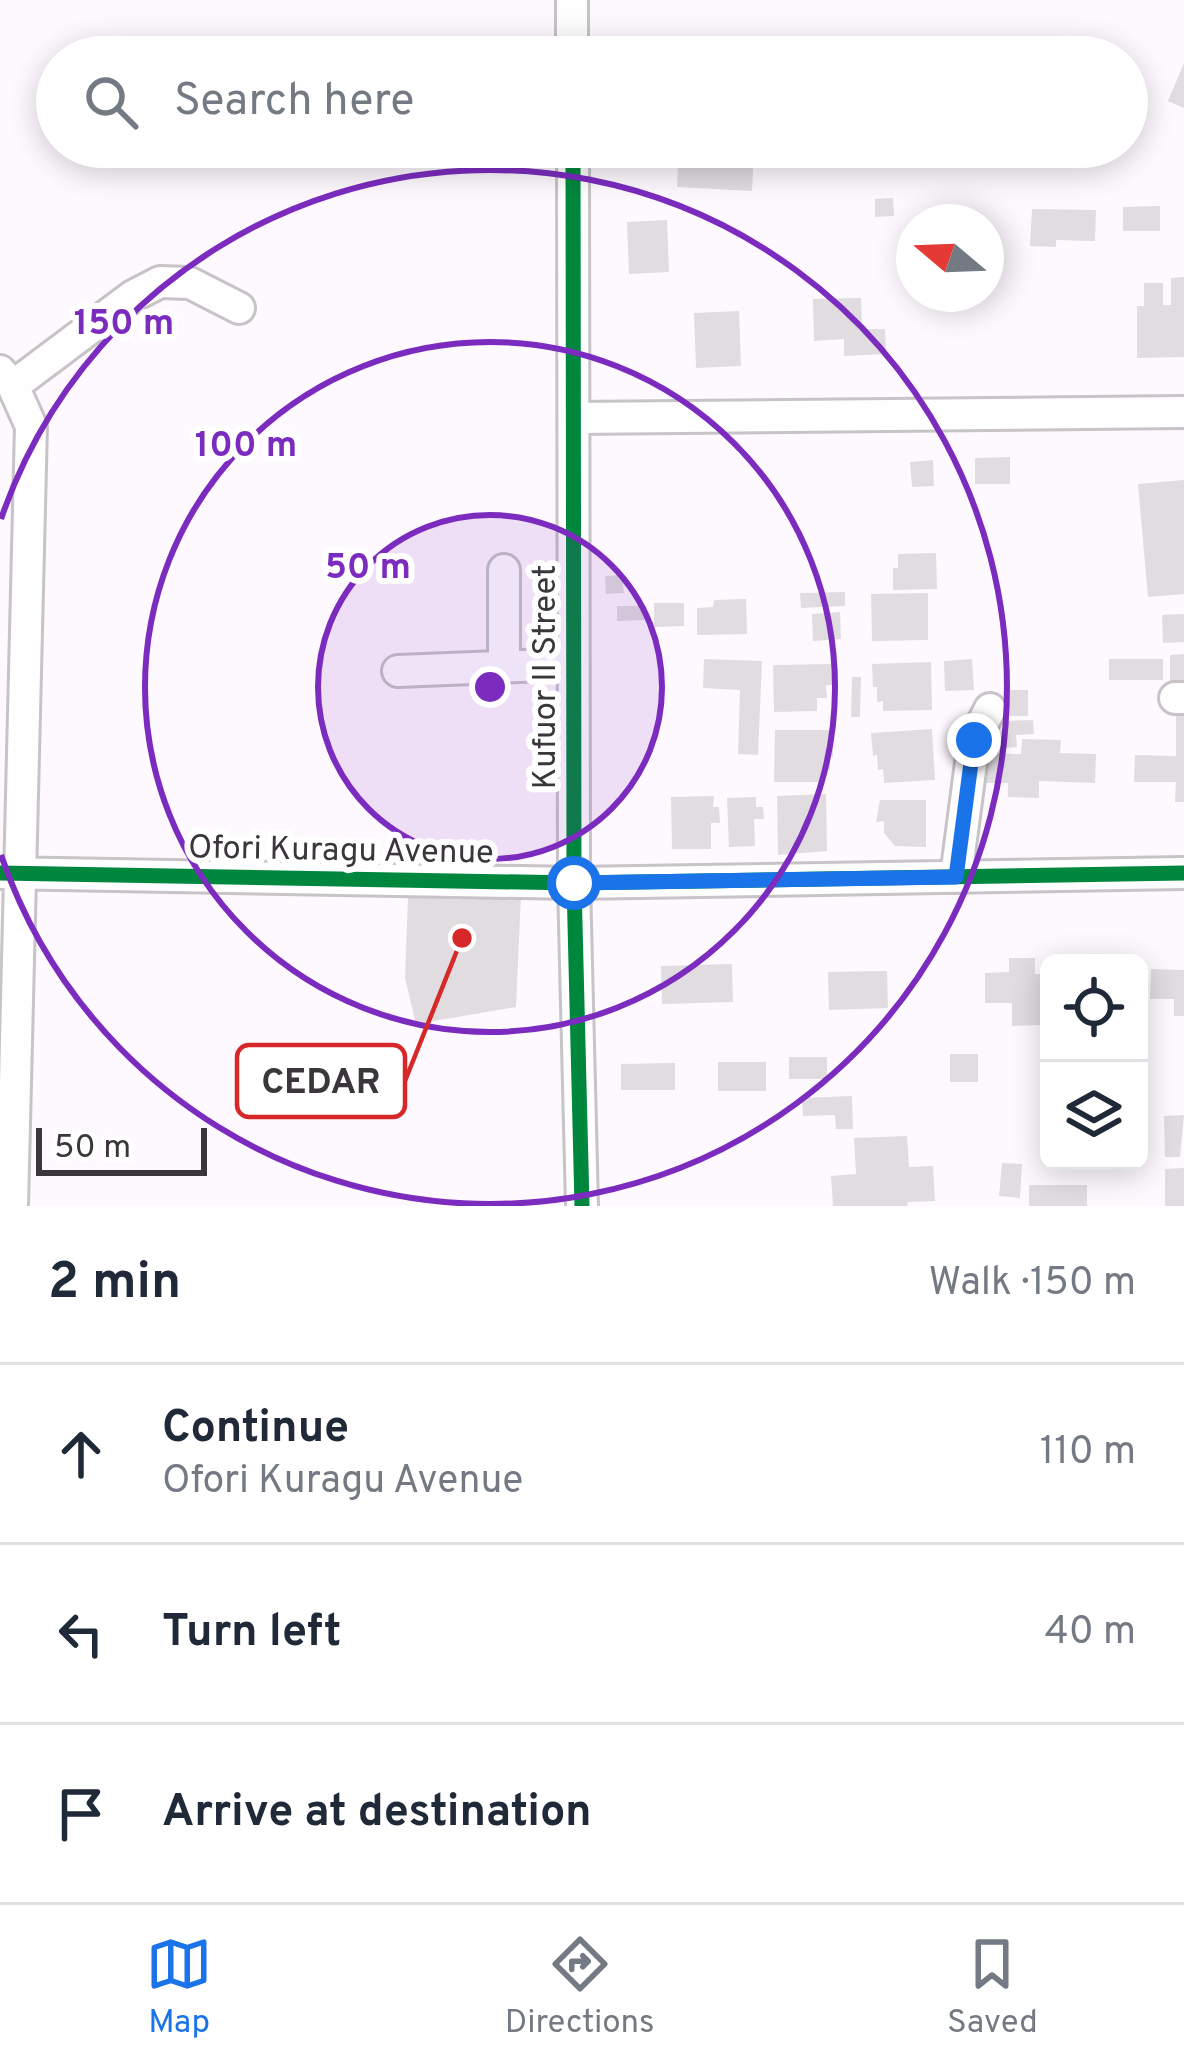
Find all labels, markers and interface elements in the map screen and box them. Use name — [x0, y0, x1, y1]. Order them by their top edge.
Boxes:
search box — [36, 36, 1148, 168]
icon: search — [78, 69, 144, 135]
text: Search here — [174, 74, 414, 131]
north arrow — [896, 204, 1004, 312]
text: 150 m — [74, 302, 174, 348]
text: 100 m — [195, 424, 297, 470]
text: 50 m — [325, 546, 411, 592]
street label: Kufuor II Street — [526, 565, 568, 789]
centre of rings — [469, 666, 511, 708]
route end — [947, 713, 1001, 767]
street label: Ofori Kuragu Avenue — [188, 828, 494, 876]
route start — [547, 856, 601, 910]
map controls — [1040, 954, 1148, 1170]
button: locate — [1040, 954, 1148, 1062]
callout: CEDAR — [237, 1045, 405, 1117]
text: CEDAR — [261, 1061, 381, 1107]
button: layers — [1040, 1062, 1148, 1170]
scale bar — [36, 1122, 207, 1175]
text: 50 m — [54, 1128, 131, 1170]
text: 2 min — [48, 1252, 181, 1317]
text: Walk · 150 m — [929, 1260, 1136, 1309]
text: Continue — [162, 1401, 349, 1458]
icon: ahead — [48, 1421, 114, 1487]
text: 110 m — [1040, 1429, 1136, 1478]
text: Ofori Kuragu Avenue — [162, 1458, 523, 1507]
icon: left — [48, 1601, 114, 1667]
text: Turn left — [162, 1605, 341, 1662]
text: 40 m — [1045, 1609, 1136, 1658]
icon: arrive — [48, 1781, 114, 1847]
text: Arrive at destination — [162, 1785, 592, 1842]
tab: Map — [146, 1931, 212, 2045]
tab: Directions — [505, 1931, 655, 2045]
tab: Saved — [947, 1931, 1038, 2045]

